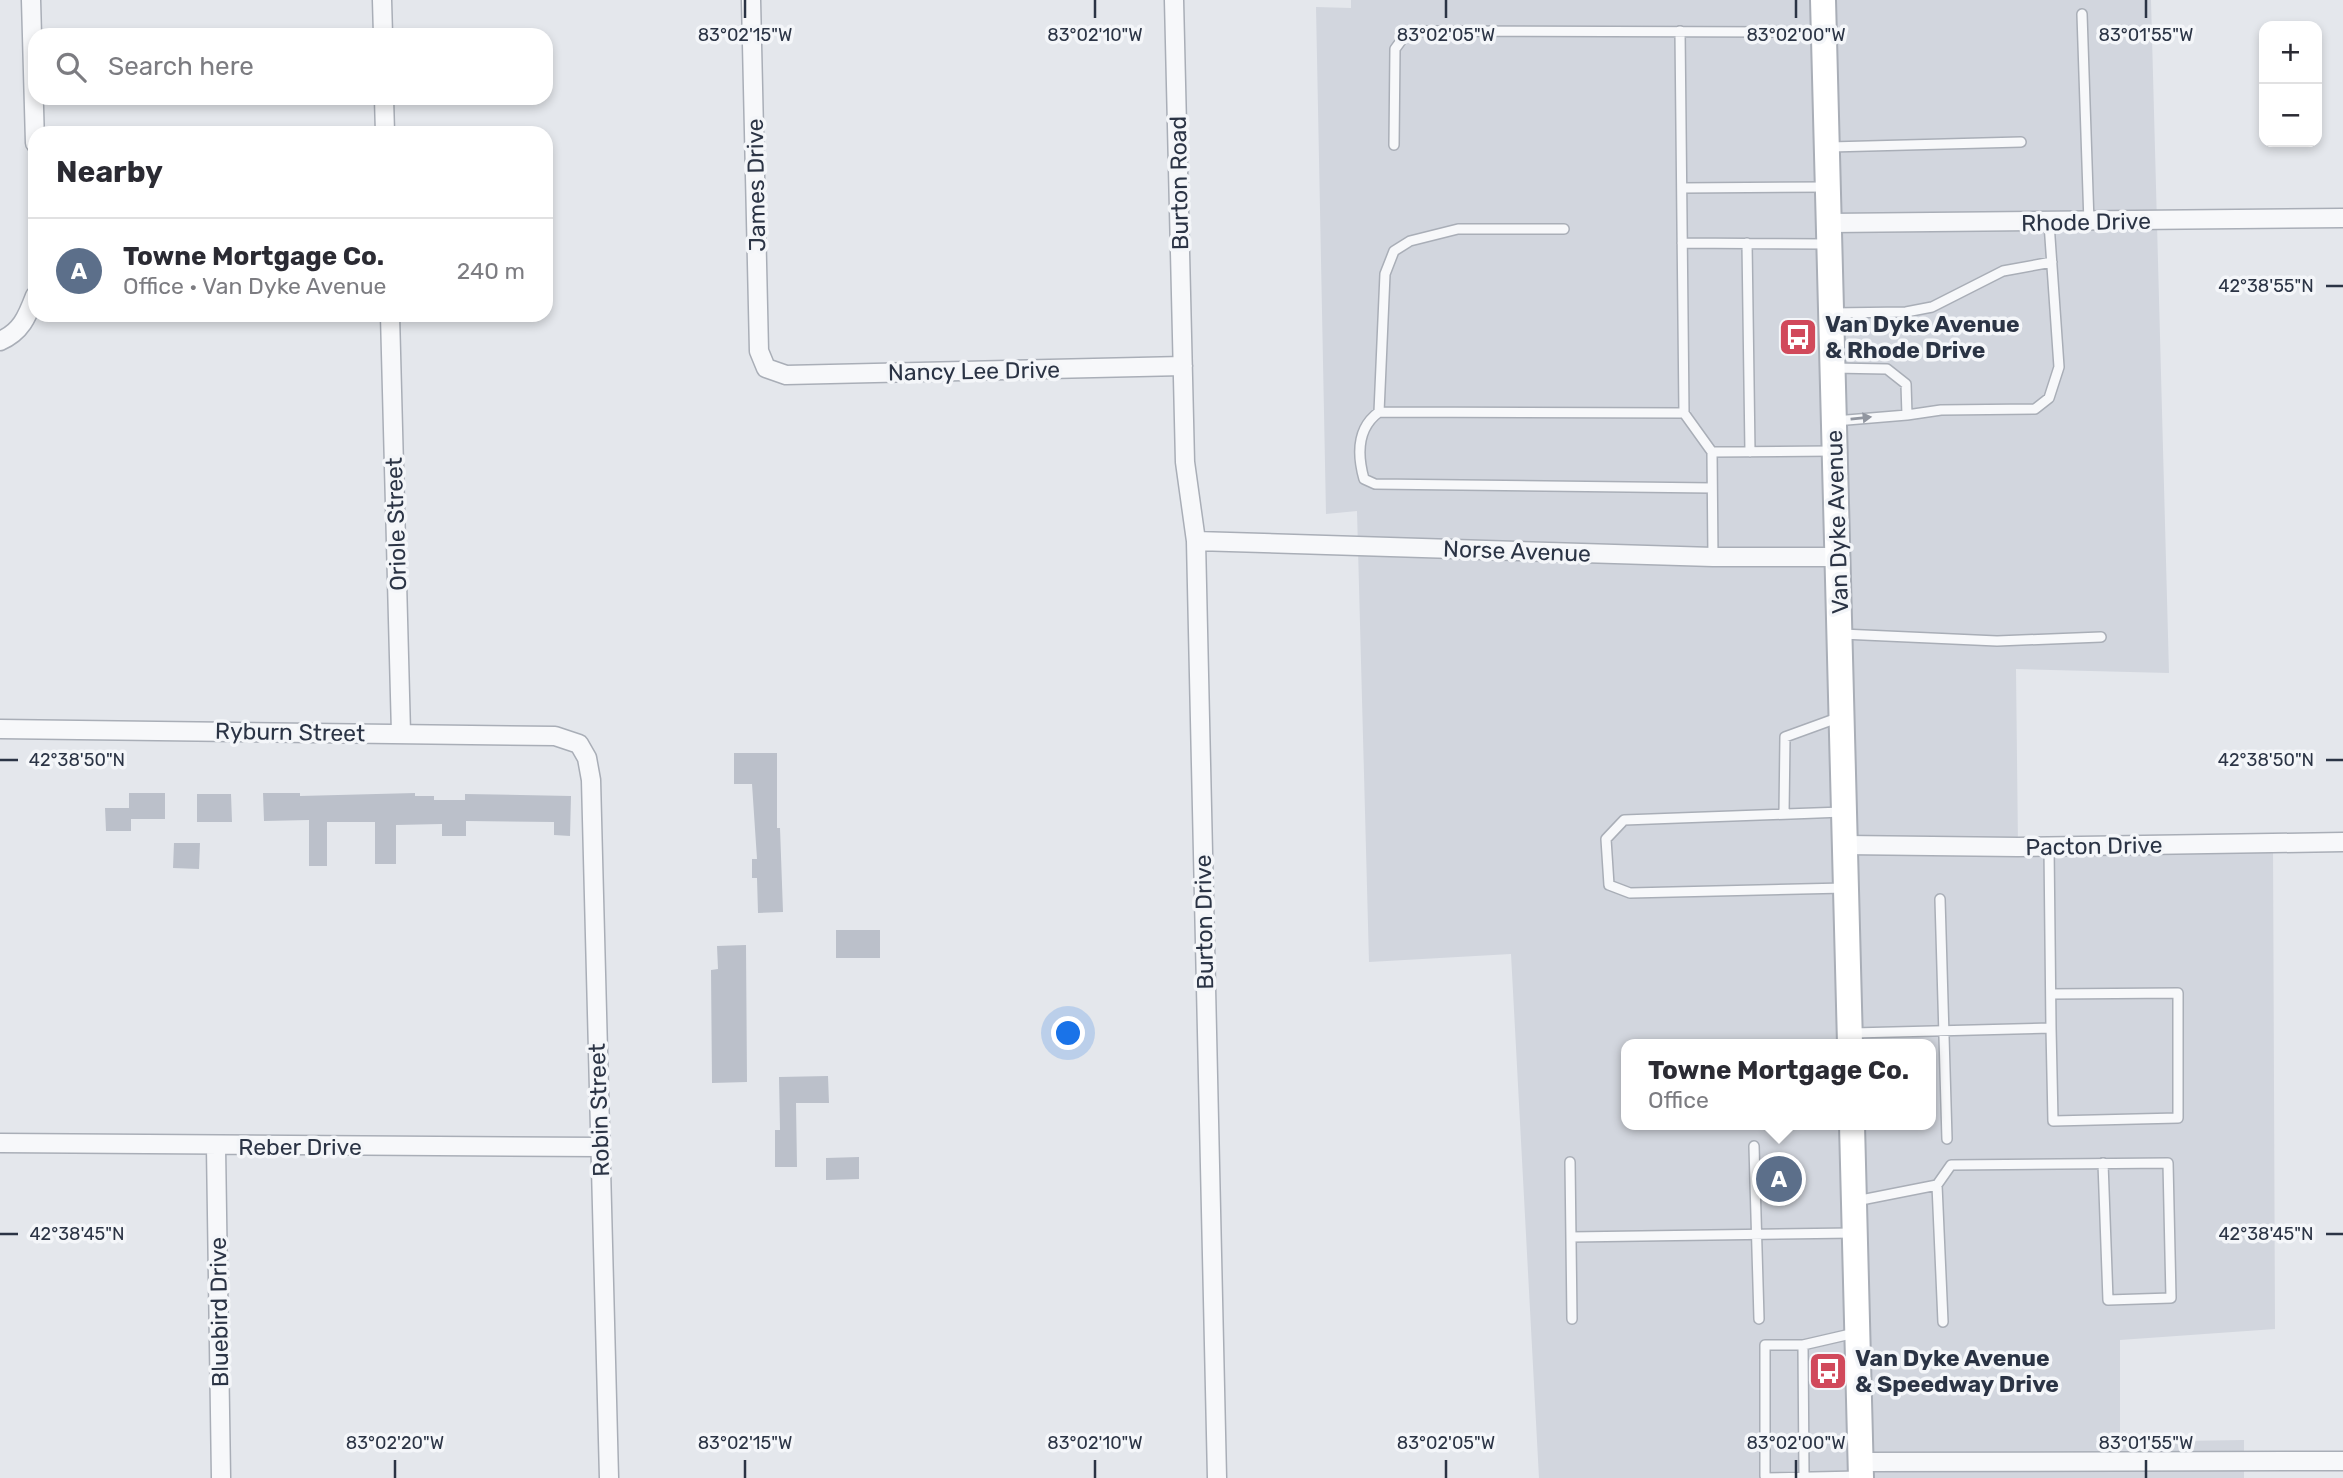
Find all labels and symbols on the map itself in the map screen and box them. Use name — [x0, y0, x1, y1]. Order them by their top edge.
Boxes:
text: 83°02'15"W — [698, 24, 792, 46]
text: 83°02'10"W — [1047, 24, 1143, 46]
text: 83°02'05"W — [1397, 24, 1495, 46]
text: 83°02'00"W — [1746, 24, 1846, 46]
text: 83°01'55"W — [2099, 24, 2193, 46]
street label: Burton Road — [1164, 116, 1194, 250]
street label: James Drive — [741, 118, 771, 252]
street label: Rhode Drive — [2021, 207, 2151, 237]
text: 42°38'55"N — [2218, 275, 2314, 297]
place label: Van Dyke Avenue & Rhode Drive — [1825, 310, 2020, 364]
bus stop icon: Van Dyke Avenue & Rhode Drive — [1777, 316, 1819, 358]
street label: Nancy Lee Drive — [888, 355, 1060, 387]
one-way arrow — [1850, 413, 1872, 424]
street label: Van Dyke Avenue — [1820, 429, 1854, 615]
street label: Oriole Street — [380, 457, 412, 591]
street label: Norse Avenue — [1442, 534, 1592, 568]
street label: Ryburn Street — [215, 717, 365, 747]
text: 42°38'50"N — [29, 749, 125, 771]
text: 42°38'50"N — [2218, 749, 2314, 771]
street label: Pacton Drive — [2025, 831, 2163, 861]
street label: Burton Drive — [1189, 854, 1219, 990]
your location — [1051, 1016, 1085, 1050]
street label: Robin Street — [583, 1043, 615, 1177]
street label: Reber Drive — [238, 1133, 362, 1161]
pin: A — [1756, 1153, 1802, 1205]
text: 42°38'45"N — [29, 1223, 125, 1245]
text: 42°38'45"N — [2218, 1223, 2314, 1245]
street label: Bluebird Drive — [204, 1237, 234, 1387]
place label: Van Dyke Avenue & Speedway Drive — [1855, 1344, 2059, 1398]
bus stop icon: Van Dyke Avenue & Speedway Drive — [1807, 1350, 1849, 1392]
text: 83°02'20"W — [346, 1432, 444, 1454]
text: 83°02'15"W — [698, 1432, 792, 1454]
text: 83°02'10"W — [1047, 1432, 1143, 1454]
text: 83°02'05"W — [1397, 1432, 1495, 1454]
text: 83°02'00"W — [1746, 1432, 1846, 1454]
text: 83°01'55"W — [2099, 1432, 2193, 1454]

